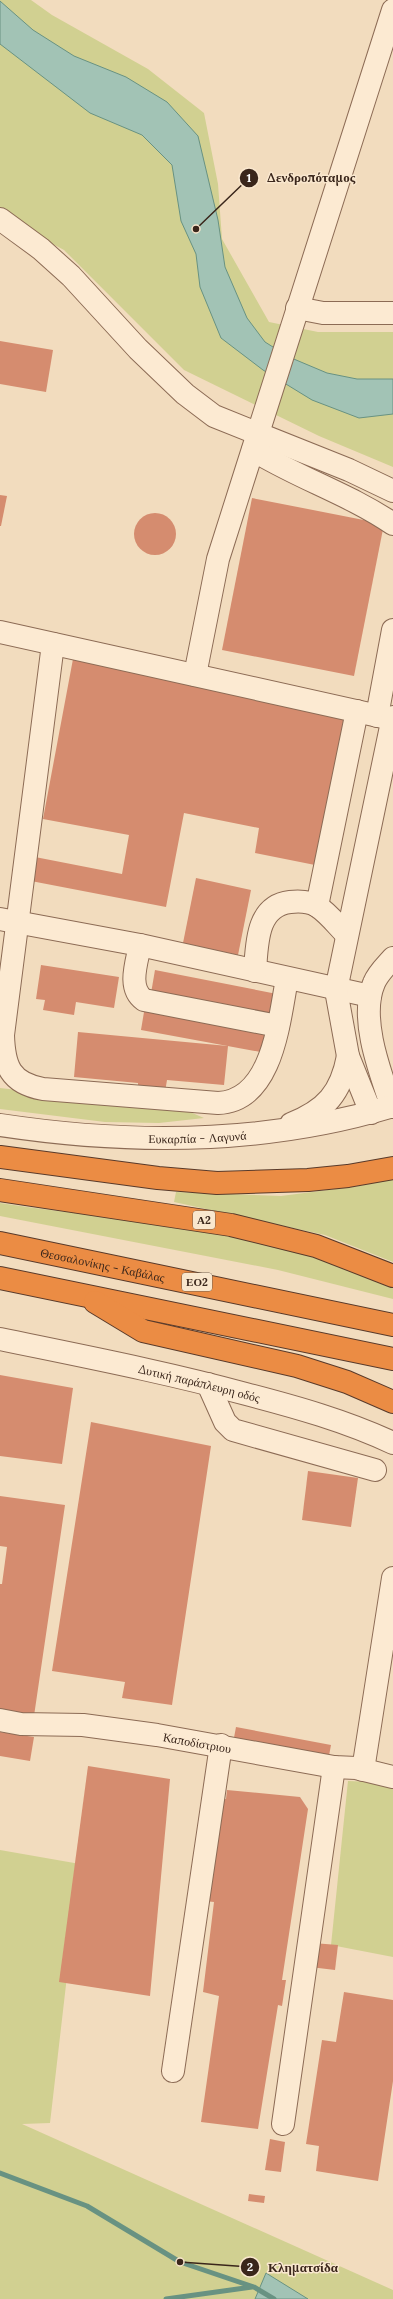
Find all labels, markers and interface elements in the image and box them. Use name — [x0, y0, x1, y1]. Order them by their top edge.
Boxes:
callout: Δενδροπόταμος — [239, 165, 364, 190]
text: Δενδροπόταμος — [267, 169, 356, 186]
text: 1 — [247, 170, 252, 185]
street label: Ευκαρπία - Λαγυνά — [148, 1127, 248, 1146]
road number: Α2 — [193, 1211, 215, 1229]
street label: Θεσσαλονίκης - Καβάλας — [39, 1244, 166, 1285]
road number: ΕΟ2 — [182, 1273, 212, 1291]
street label: Δυτική παράπλευρη οδός — [137, 1361, 262, 1405]
street label: Καποδίστριου — [162, 1729, 233, 1756]
callout: Κληματσίδα — [240, 2255, 346, 2280]
text: 2 — [247, 2259, 253, 2274]
text: Κληματσίδα — [268, 2259, 339, 2276]

